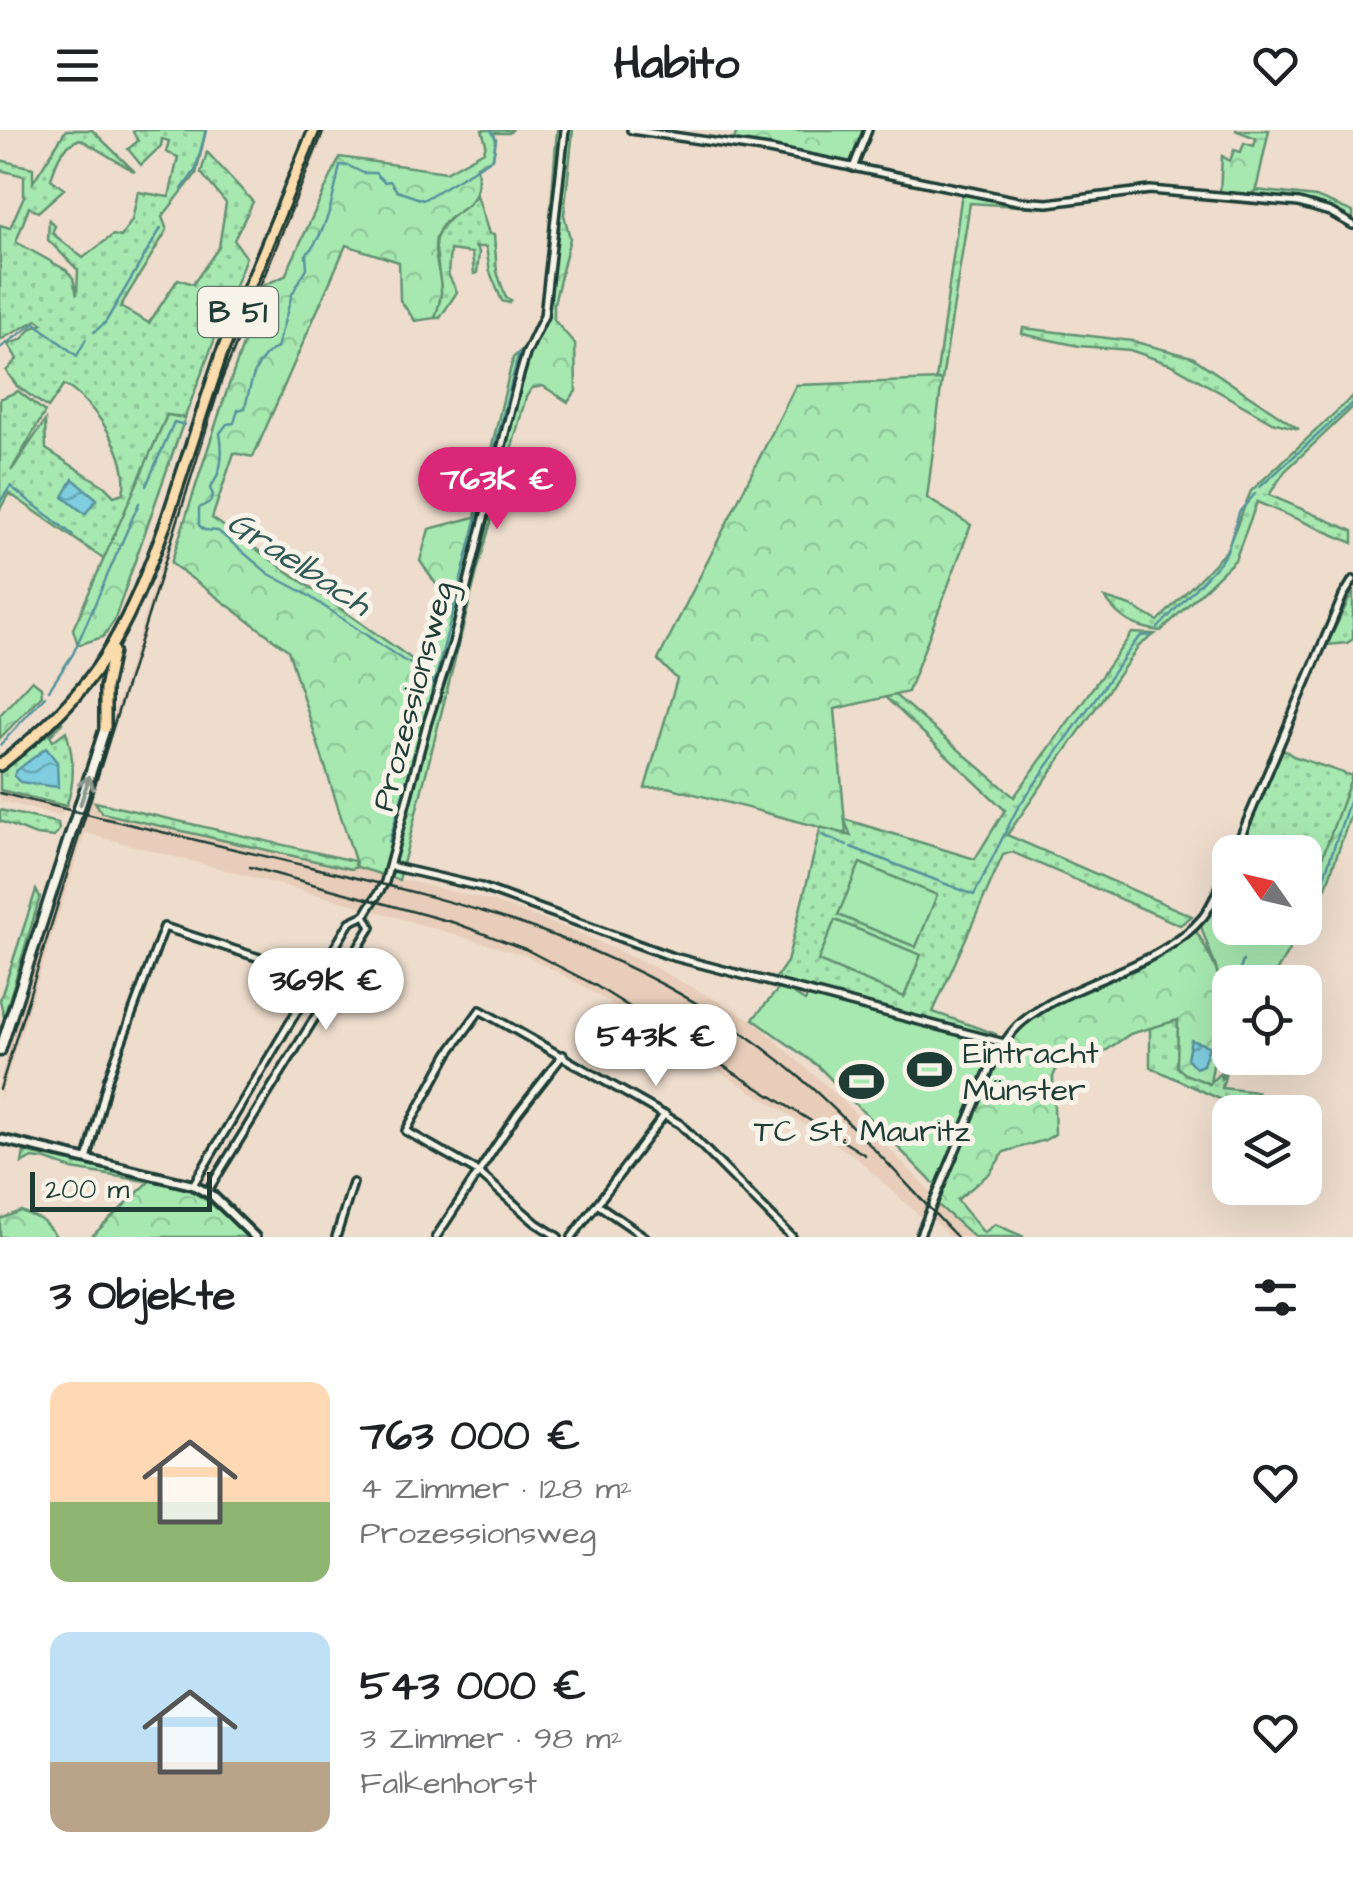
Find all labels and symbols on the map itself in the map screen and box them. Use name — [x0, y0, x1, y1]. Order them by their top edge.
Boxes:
road number: B 51 — [198, 287, 278, 337]
pin: 763K € — [416, 447, 578, 532]
water label: Graelbach — [218, 498, 382, 629]
street label: Prozessionsweg — [361, 577, 466, 816]
one-way arrow — [77, 774, 95, 806]
north arrow — [1212, 835, 1322, 945]
pin: 369K € — [245, 948, 407, 1033]
pin: 543K € — [575, 1004, 737, 1089]
place label: Eintracht Münster — [963, 1031, 1099, 1113]
sports icon: Eintracht Münster — [906, 1046, 954, 1094]
sports icon: TC St. Mauritz — [838, 1058, 886, 1106]
place label: TC St. Mauritz — [754, 1109, 970, 1154]
scale bar — [30, 1167, 212, 1212]

